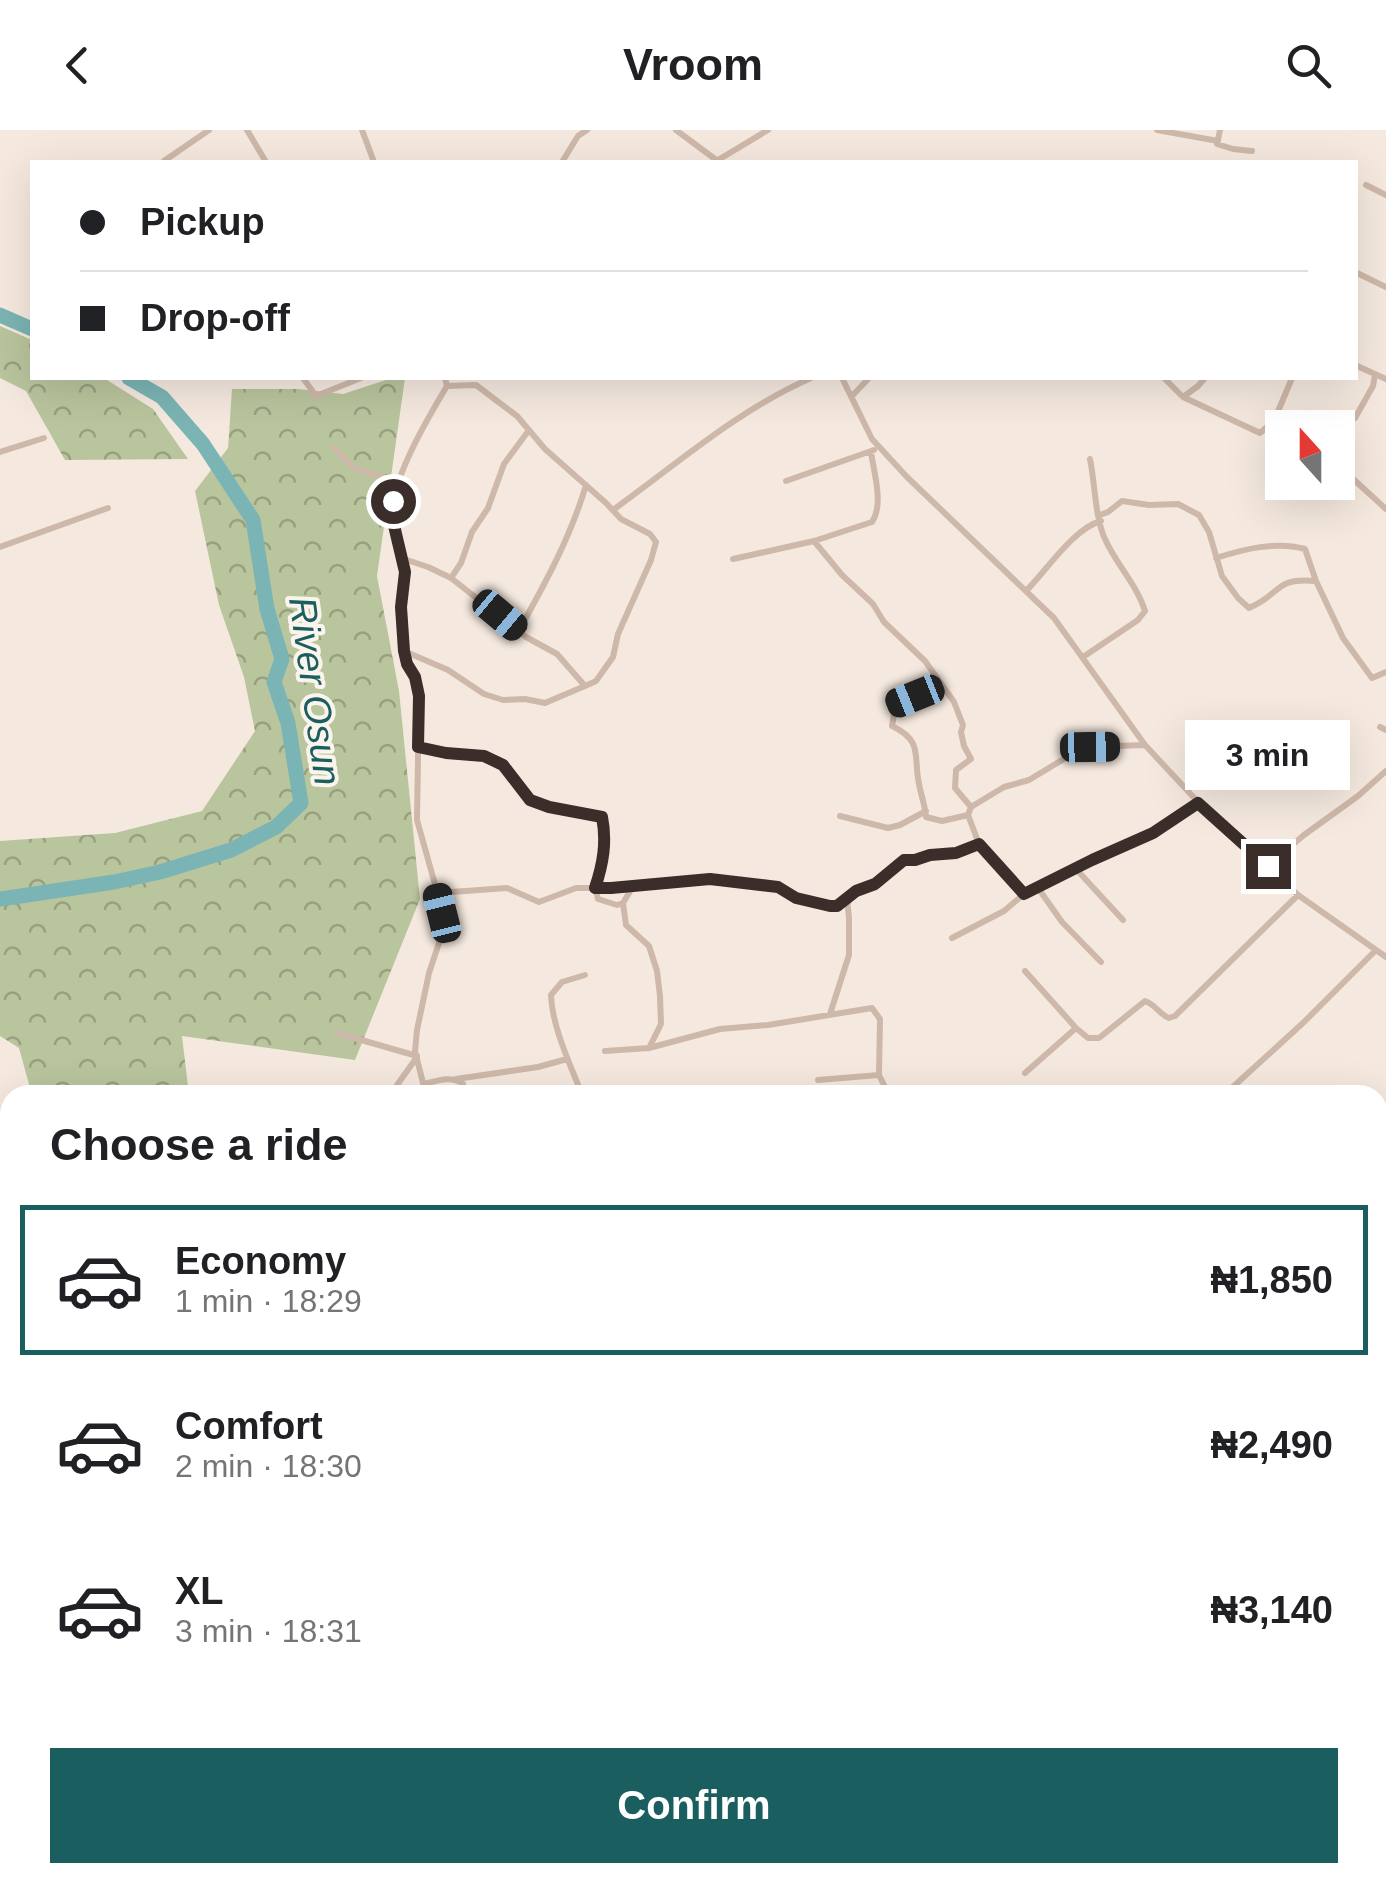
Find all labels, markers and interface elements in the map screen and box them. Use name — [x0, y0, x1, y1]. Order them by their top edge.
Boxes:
icon: back — [50, 38, 105, 93]
icon: search — [1281, 38, 1336, 93]
text: Vroom — [623, 39, 763, 90]
text: Pickup — [140, 201, 265, 243]
text: Drop-off — [140, 297, 290, 339]
north arrow — [1265, 410, 1355, 500]
map controls — [1265, 410, 1355, 500]
route start — [371, 479, 416, 524]
car — [467, 584, 533, 646]
water label: River Osun — [281, 594, 349, 788]
car — [882, 671, 948, 721]
callout: 3 min — [1186, 721, 1350, 791]
car — [1060, 731, 1120, 763]
text: 3 min — [1226, 737, 1309, 773]
route end — [1246, 844, 1291, 889]
car — [420, 880, 464, 946]
text: Choose a ride — [50, 1119, 348, 1170]
icon: car — [55, 1235, 145, 1325]
text: Economy — [175, 1240, 346, 1282]
text: ₦1,850 — [1210, 1259, 1333, 1301]
text: 1 min · 18:29 — [175, 1283, 362, 1319]
icon: car — [55, 1400, 145, 1490]
text: Comfort — [175, 1405, 323, 1447]
text: ₦2,490 — [1210, 1424, 1333, 1466]
text: 2 min · 18:30 — [175, 1448, 362, 1484]
icon: car — [55, 1565, 145, 1655]
text: XL — [175, 1570, 224, 1612]
text: ₦3,140 — [1210, 1589, 1333, 1631]
text: 3 min · 18:31 — [175, 1613, 362, 1649]
button: Confirm — [50, 1748, 1338, 1863]

